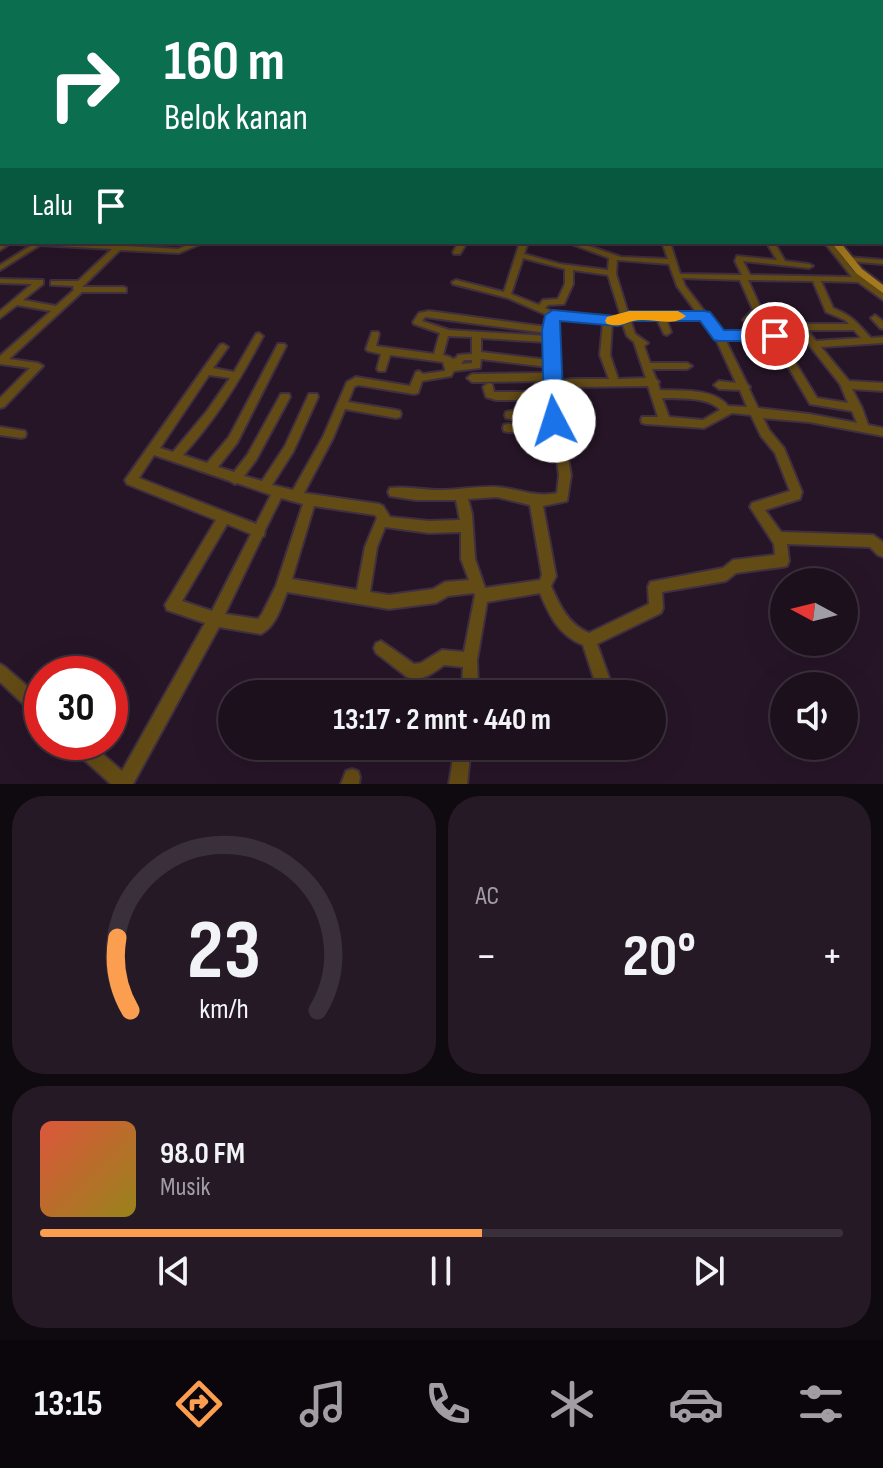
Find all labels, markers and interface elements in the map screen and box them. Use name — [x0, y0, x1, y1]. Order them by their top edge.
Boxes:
text: 160 m — [164, 29, 285, 96]
icon: right — [32, 32, 136, 136]
text: Belok kanan — [164, 97, 308, 140]
icon: arrive — [89, 184, 133, 228]
text: Lalu — [32, 188, 73, 224]
pin — [741, 302, 809, 370]
icon: arrive — [753, 314, 797, 358]
position arrow — [512, 379, 596, 463]
north arrow — [770, 568, 858, 656]
map controls — [770, 568, 858, 760]
speed limit sign: 30 — [24, 656, 128, 760]
button: sound — [770, 672, 858, 760]
text: 13:17 · 2 mnt · 440 m — [333, 702, 551, 738]
text: AC — [476, 881, 499, 912]
text: 23 — [187, 902, 261, 1002]
text: 20° — [622, 921, 696, 993]
text: − — [476, 930, 497, 983]
text: + — [821, 930, 843, 983]
text: km/h — [199, 992, 248, 1027]
text: 98.0 FM — [160, 1136, 245, 1172]
text: Musik — [160, 1172, 210, 1203]
icon: previous — [152, 1249, 196, 1293]
icon: pause — [419, 1249, 463, 1293]
icon: next — [687, 1249, 731, 1293]
icon: directions — [171, 1376, 227, 1432]
icon: music — [295, 1376, 351, 1432]
icon: phone — [420, 1376, 476, 1432]
icon: climate — [544, 1376, 600, 1432]
icon: car — [668, 1376, 724, 1432]
icon: filters — [793, 1376, 849, 1432]
text: 13:15 — [34, 1383, 102, 1426]

